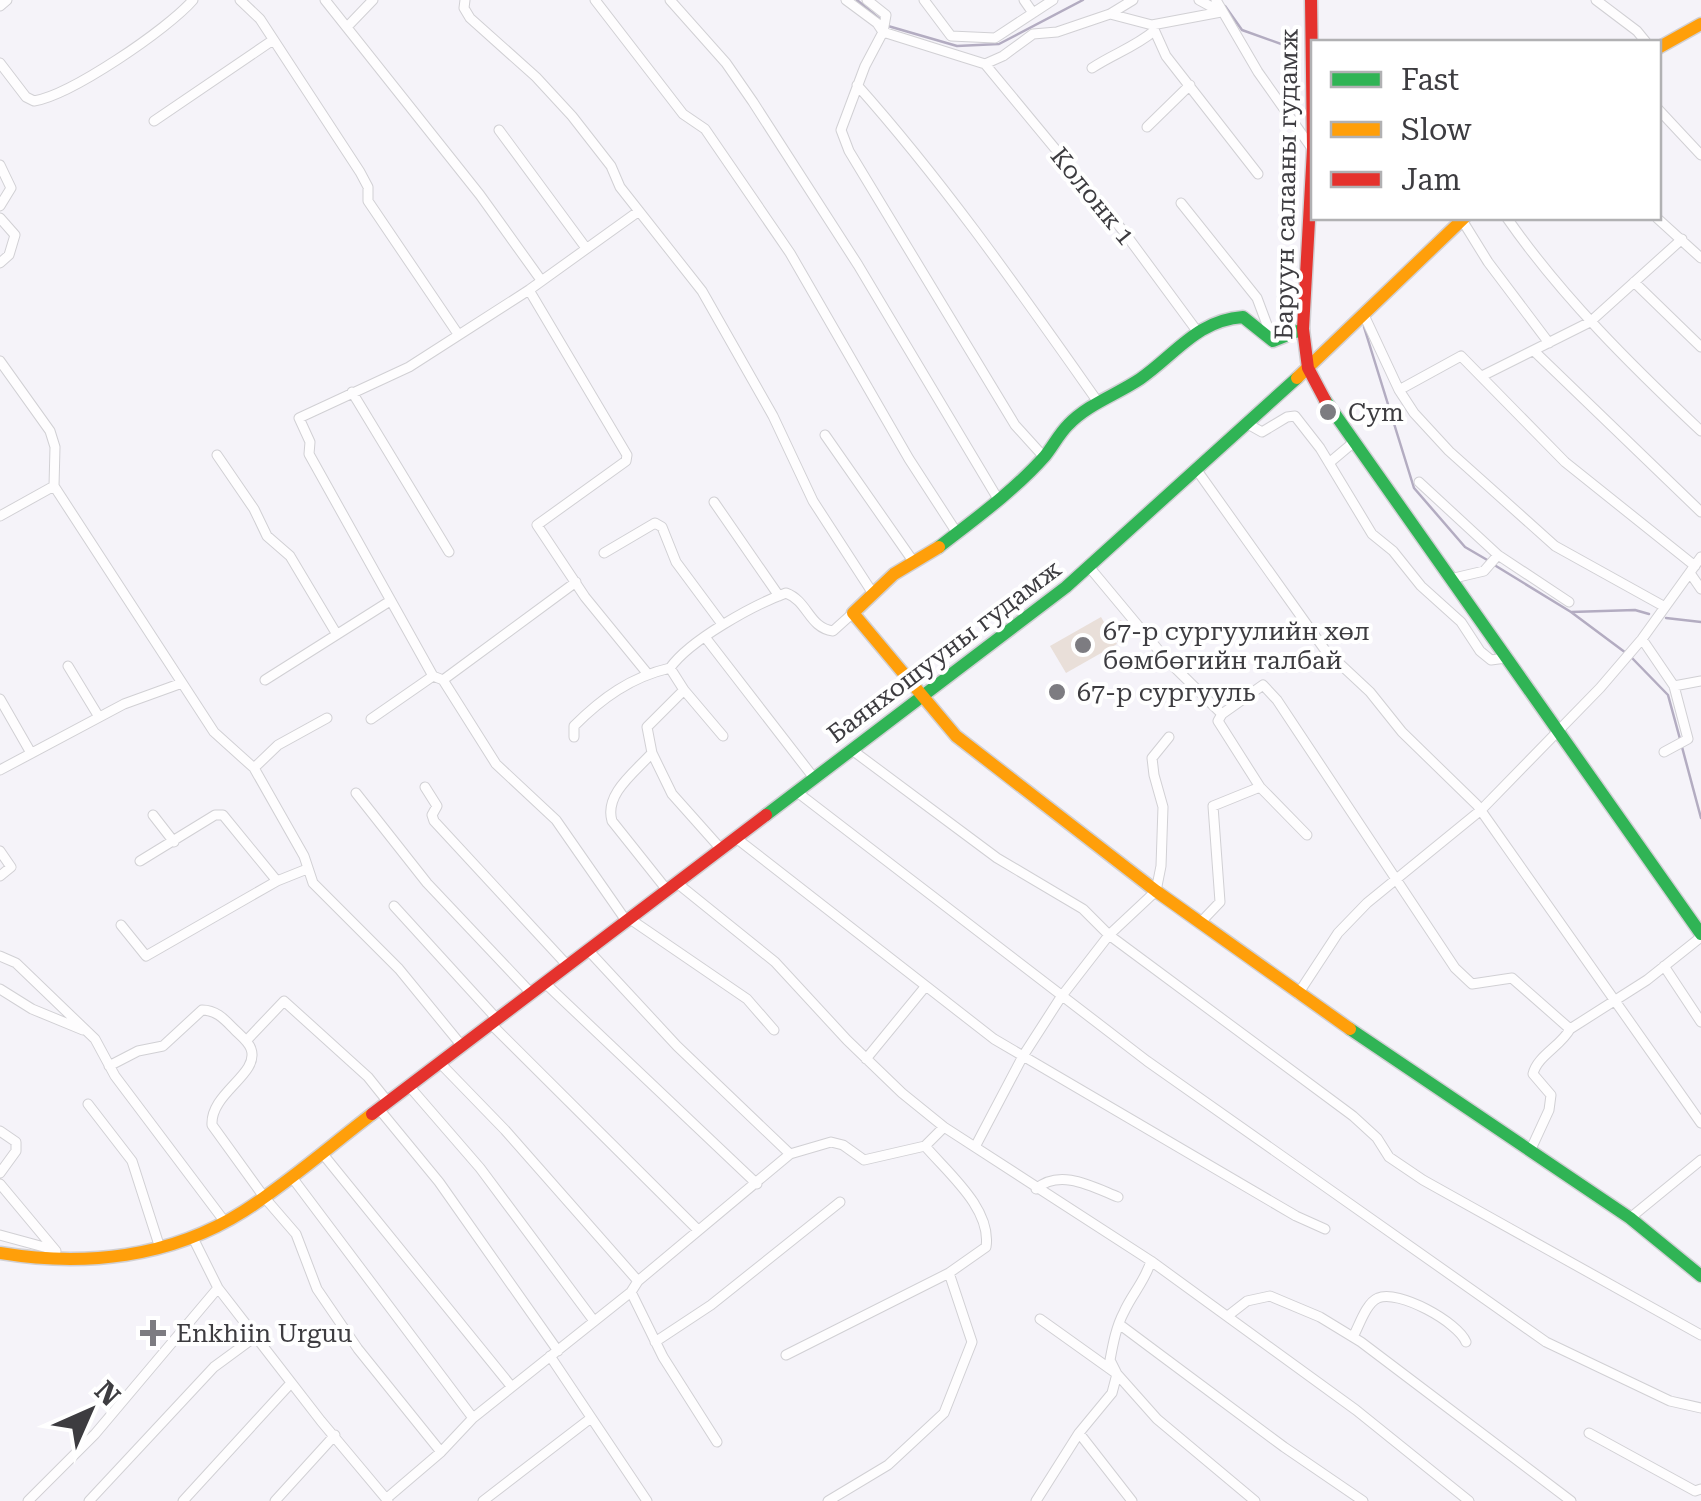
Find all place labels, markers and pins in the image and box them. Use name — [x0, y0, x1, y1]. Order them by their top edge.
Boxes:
place label: Cym — [1348, 398, 1404, 427]
marker: Cym — [1317, 401, 1339, 423]
place label: 67-р сургуулийн хөл бөмбөгийн талбай — [1103, 617, 1370, 675]
marker: 67-р сургуулийн хөл бөмбөгийн талбай — [1072, 634, 1094, 656]
place label: 67-р сургууль — [1077, 678, 1255, 707]
marker: 67-р сургууль — [1046, 681, 1068, 703]
place label: Enkhiin Urguu — [176, 1319, 353, 1348]
marker: Enkhiin Urguu — [140, 1320, 166, 1346]

